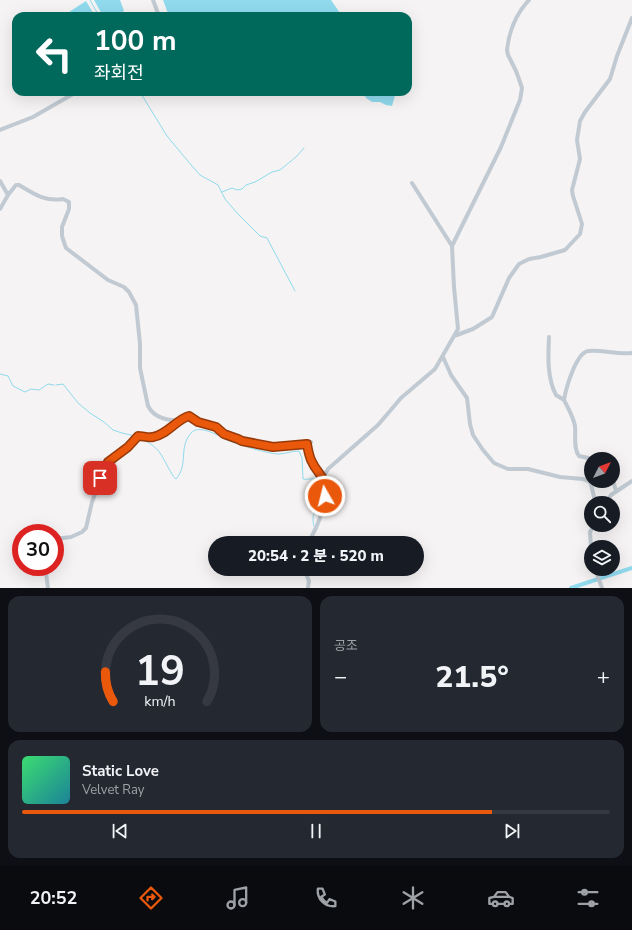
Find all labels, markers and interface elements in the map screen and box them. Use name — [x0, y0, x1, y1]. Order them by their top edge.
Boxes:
text: 100 m — [94, 22, 177, 60]
icon: left — [28, 28, 80, 80]
text: 좌회전 — [94, 61, 144, 85]
north arrow — [584, 452, 620, 488]
map controls — [584, 452, 620, 576]
pin — [83, 461, 117, 495]
icon: arrive — [89, 467, 111, 489]
position arrow — [304, 475, 346, 517]
button: search — [584, 496, 620, 532]
speed limit sign: 30 — [12, 524, 64, 576]
button: layers — [584, 540, 620, 576]
text: 20:54 · 2 분 · 520 m — [248, 546, 384, 566]
text: 공조 — [334, 637, 358, 655]
text: 19 — [135, 643, 185, 700]
text: 21.5° — [435, 657, 509, 698]
text: − — [334, 662, 347, 692]
text: + — [597, 662, 610, 692]
text: km/h — [144, 692, 176, 711]
text: Static Love — [82, 761, 159, 781]
text: Velvet Ray — [82, 781, 144, 799]
icon: previous — [109, 820, 131, 842]
icon: pause — [305, 820, 327, 842]
icon: next — [501, 820, 523, 842]
icon: directions — [137, 884, 165, 912]
icon: music — [224, 884, 252, 912]
icon: phone — [312, 884, 340, 912]
icon: climate — [399, 884, 427, 912]
icon: car — [487, 884, 515, 912]
icon: filters — [574, 884, 602, 912]
text: 20:52 — [30, 886, 77, 910]

